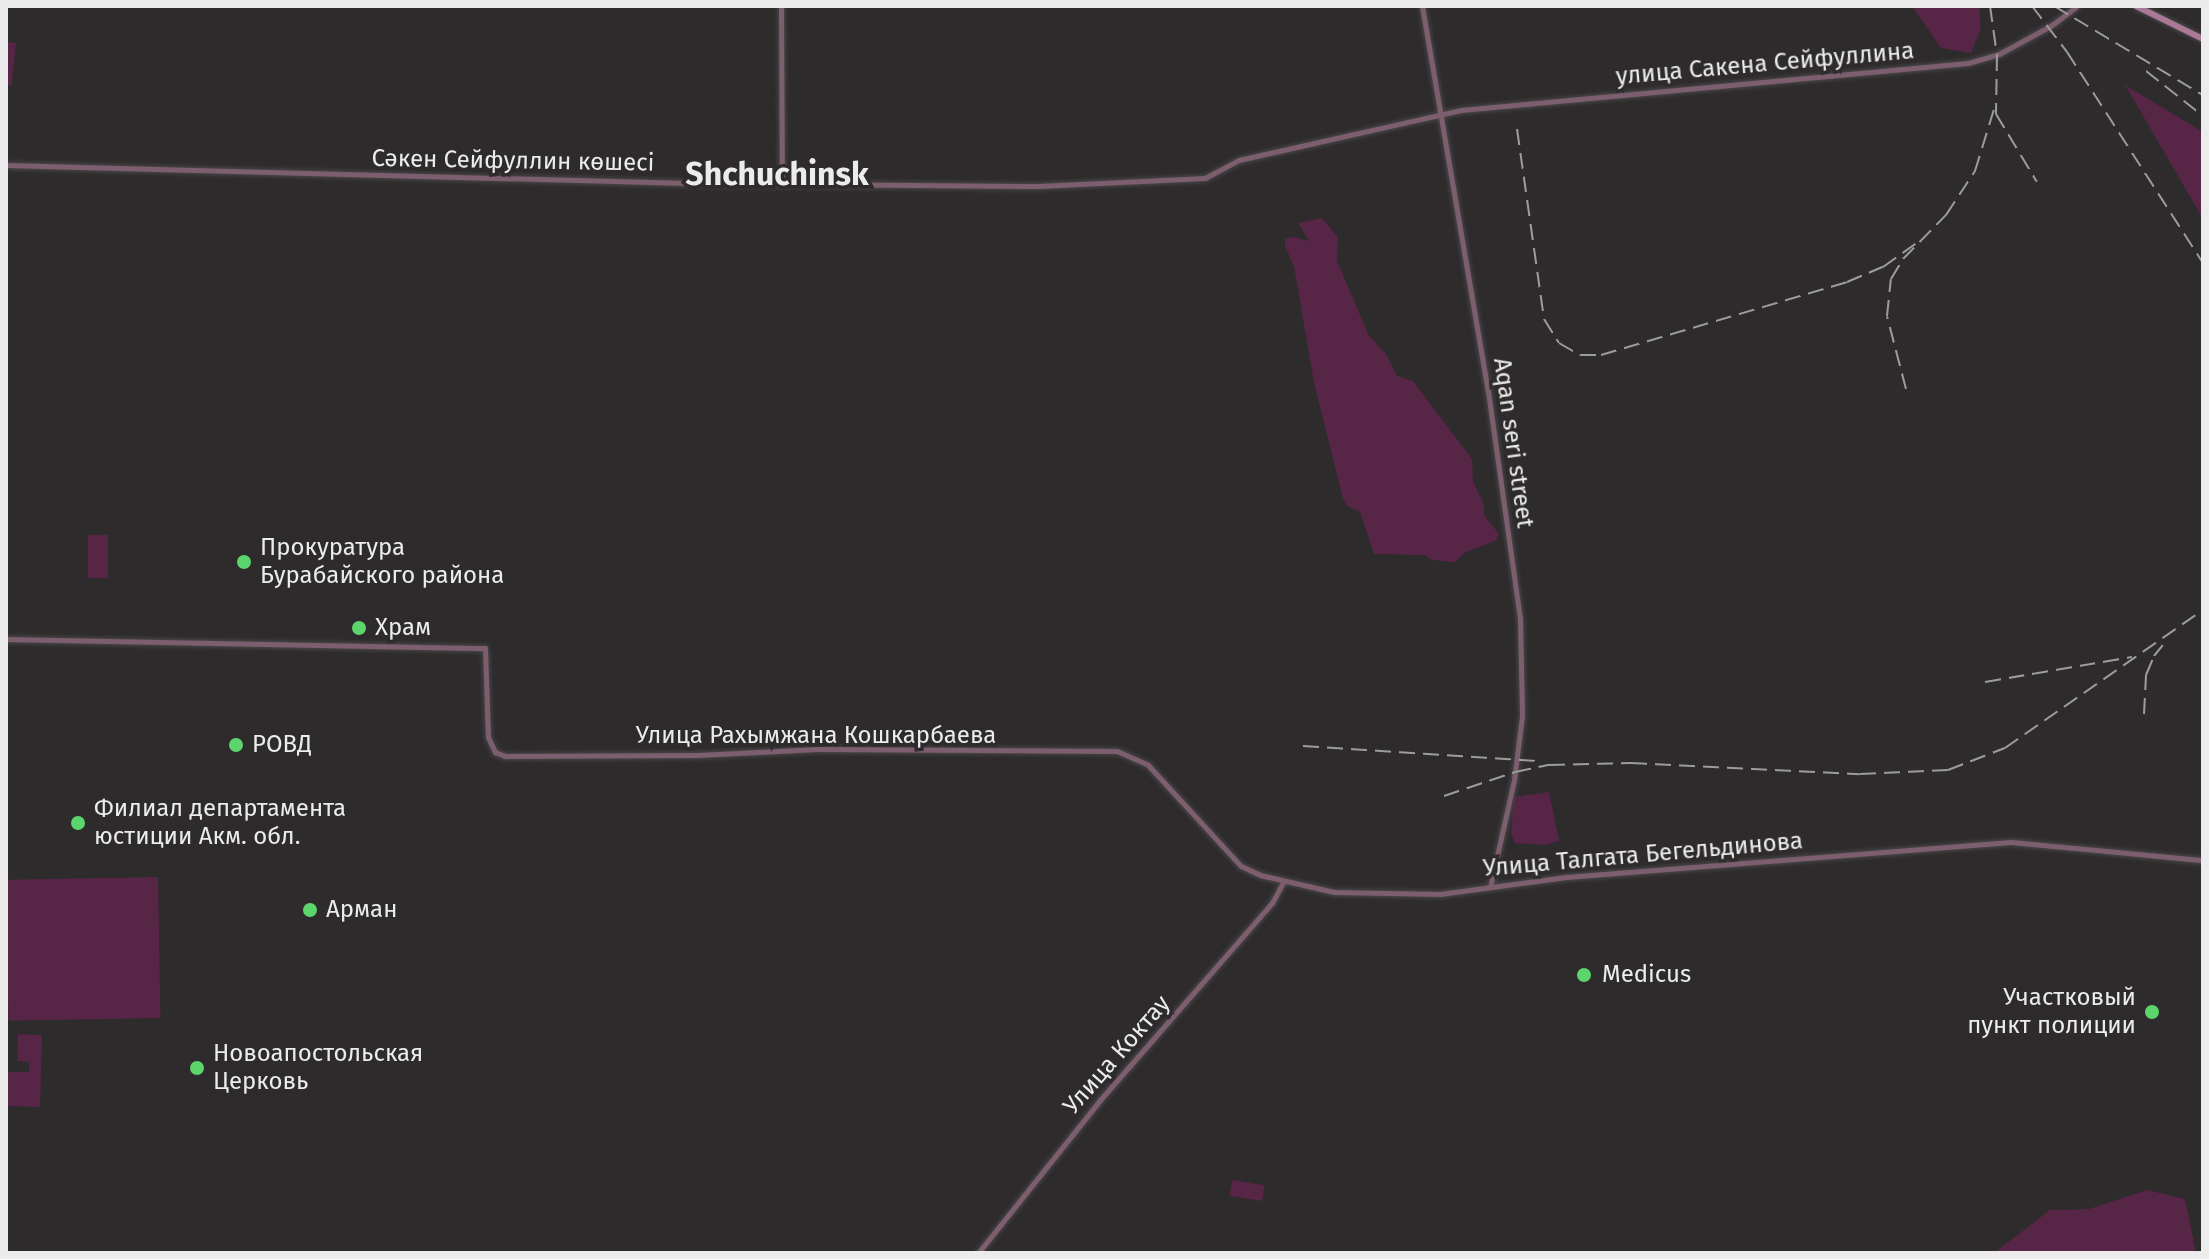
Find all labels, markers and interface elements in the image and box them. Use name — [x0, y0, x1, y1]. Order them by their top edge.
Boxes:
street label: улица Сакена Сейфуллина — [1615, 37, 1915, 91]
street label: Сәкен Сейфуллин көшесі — [371, 144, 655, 178]
district label: Shchuchinsk — [685, 155, 869, 193]
street label: Aqan seri street — [1487, 356, 1539, 530]
place label: Прокуратура Бурабайского района — [260, 534, 504, 590]
marker: Прокуратура Бурабайского района — [235, 553, 253, 571]
place label: Храм — [375, 614, 431, 642]
marker: Храм — [350, 619, 368, 637]
street label: Улица Рахымжана Кошкарбаева — [636, 722, 996, 750]
place label: РОВД — [252, 731, 312, 759]
marker: РОВД — [227, 736, 245, 754]
place label: Филиал департамента юстиции Акм. обл. — [94, 795, 346, 851]
marker: Филиал департамента юстиции Акм. обл. — [69, 814, 87, 832]
street label: Улица Талгата Бегельдинова — [1482, 827, 1804, 883]
place label: Арман — [326, 896, 397, 924]
marker: Арман — [301, 901, 319, 919]
place label: Medicus — [1602, 961, 1691, 989]
marker: Medicus — [1573, 964, 1595, 986]
place label: Участковый пункт полиции — [1967, 984, 2136, 1040]
street label: Улица Коктау — [1058, 990, 1176, 1120]
marker: Участковый пункт полиции — [2143, 1003, 2161, 1021]
place label: Новоапостольская Церковь — [213, 1040, 423, 1096]
marker: Новоапостольская Церковь — [188, 1059, 206, 1077]

